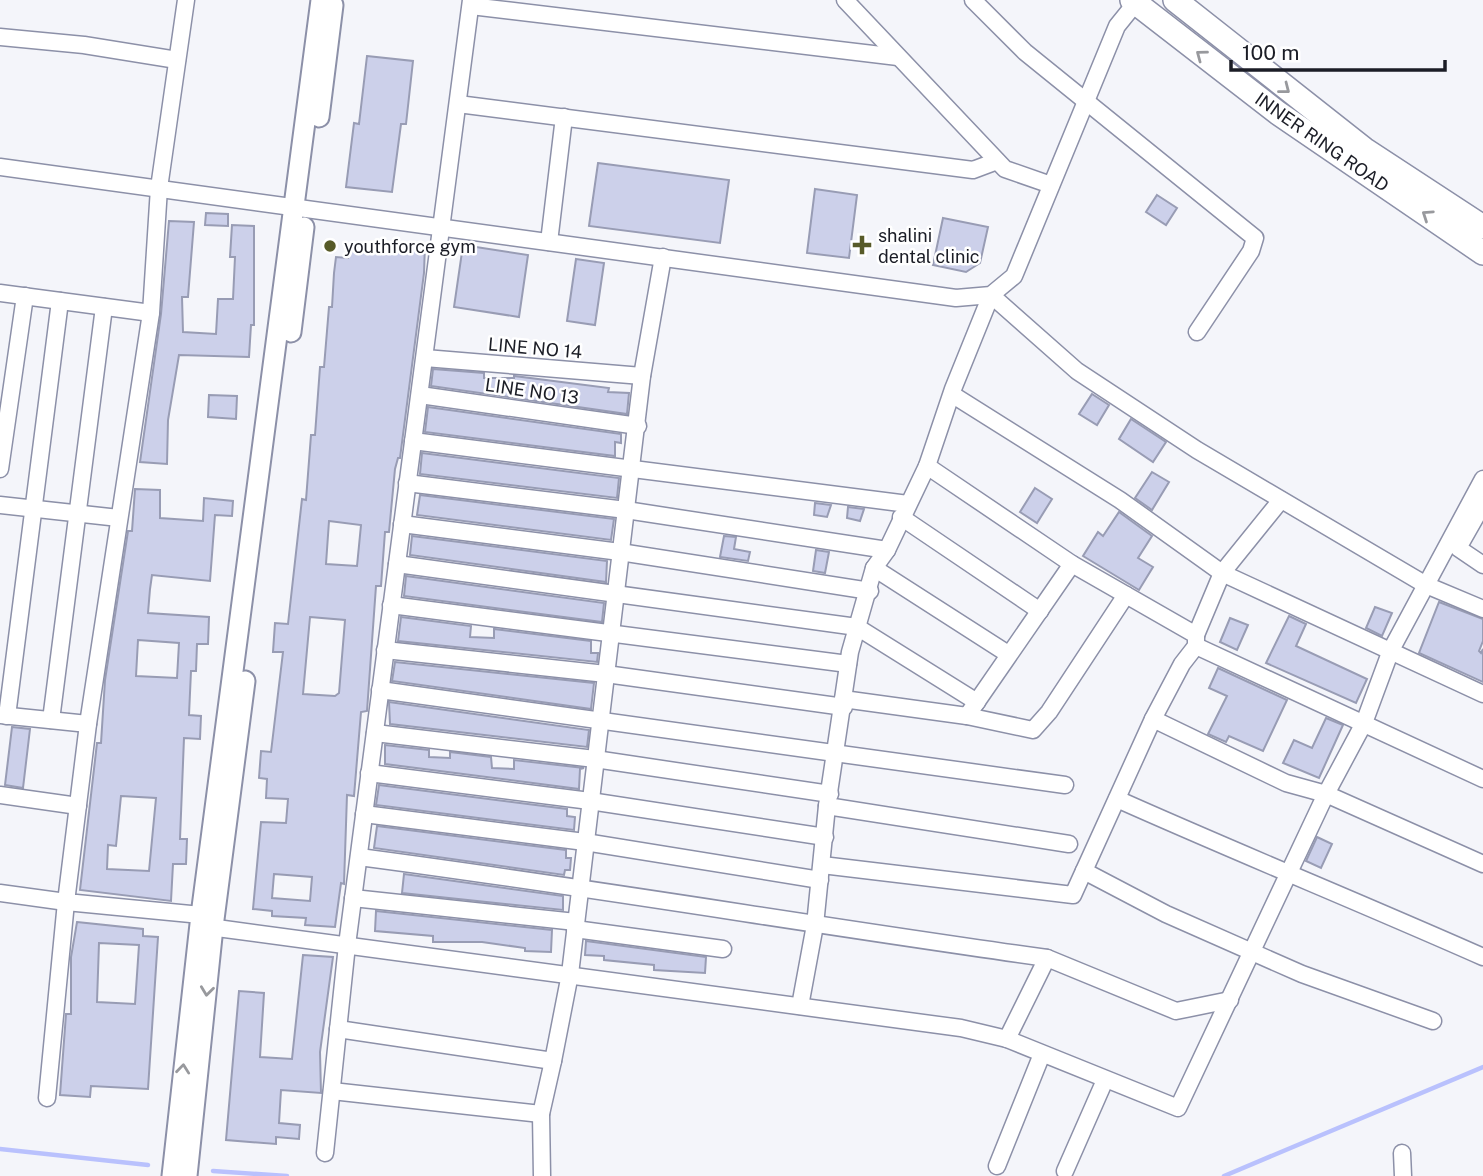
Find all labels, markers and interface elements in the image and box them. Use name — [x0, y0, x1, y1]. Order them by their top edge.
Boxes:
scale bar — [1231, 28, 1444, 72]
text: 100 m — [1242, 40, 1299, 65]
one-way arrow — [1197, 50, 1209, 63]
one-way arrow — [1278, 80, 1290, 93]
street label: INNER RING ROAD — [1251, 88, 1393, 196]
one-way arrow — [1421, 210, 1434, 223]
place label: shalini dental clinic — [878, 225, 980, 267]
marker: shalini dental clinic — [852, 235, 872, 255]
place label: youthforce gym — [344, 236, 476, 257]
marker: youthforce gym — [322, 238, 338, 254]
street label: LINE NO 14 — [487, 333, 583, 363]
street label: LINE NO 13 — [484, 374, 580, 408]
one-way arrow — [200, 985, 215, 997]
one-way arrow — [176, 1063, 191, 1074]

